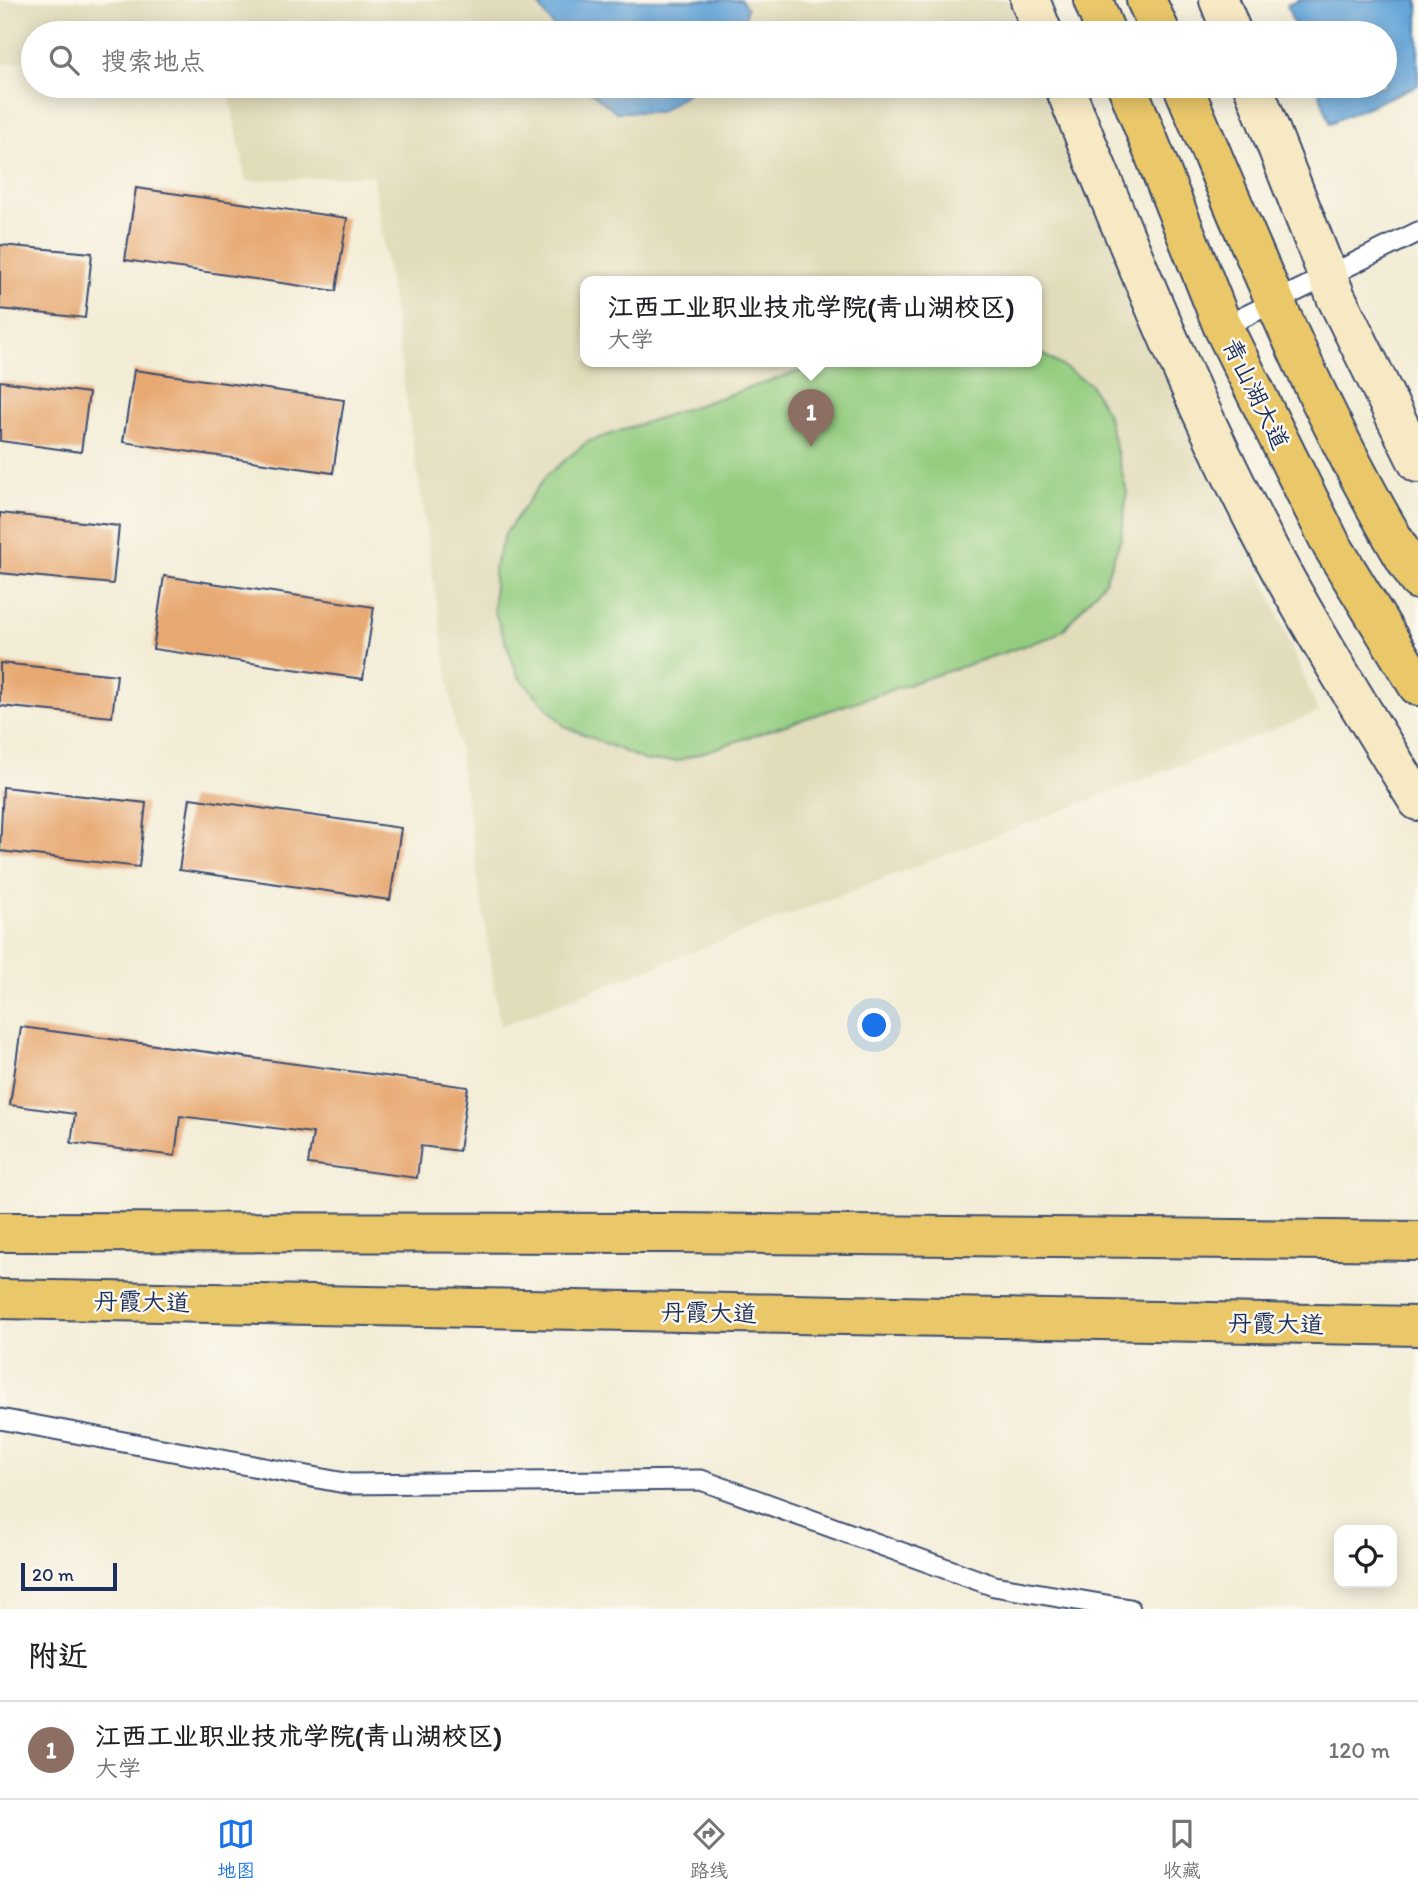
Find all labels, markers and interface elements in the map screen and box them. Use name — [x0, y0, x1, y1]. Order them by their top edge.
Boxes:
search box — [21, 21, 1397, 98]
icon: search — [45, 41, 83, 79]
text: 搜索地点 — [101, 45, 205, 77]
popup — [580, 276, 1042, 367]
text: 江西工业职业技术学院(青山湖校区) — [608, 291, 1014, 323]
text: 大学 — [608, 325, 654, 353]
street label: 青山湖大道 — [1217, 333, 1296, 454]
pin: 1 — [788, 389, 834, 447]
your location — [857, 1008, 891, 1042]
street label: 丹霞大道 — [94, 1286, 190, 1317]
street label: 丹霞大道 — [661, 1297, 757, 1328]
street label: 丹霞大道 — [1228, 1308, 1324, 1339]
map controls — [1334, 1525, 1397, 1588]
button: locate — [1334, 1525, 1397, 1588]
scale bar — [21, 1560, 117, 1592]
text: 20 m — [32, 1563, 74, 1586]
text: 附近 — [28, 1637, 88, 1674]
text: 江西工业职业技术学院(青山湖校区) — [95, 1720, 502, 1752]
text: 1 — [46, 1736, 56, 1764]
text: 120 m — [1329, 1736, 1390, 1764]
text: 大学 — [95, 1754, 141, 1782]
tab: 地图 — [217, 1815, 255, 1882]
tab: 路线 — [690, 1815, 728, 1882]
tab: 收藏 — [1163, 1815, 1201, 1882]

